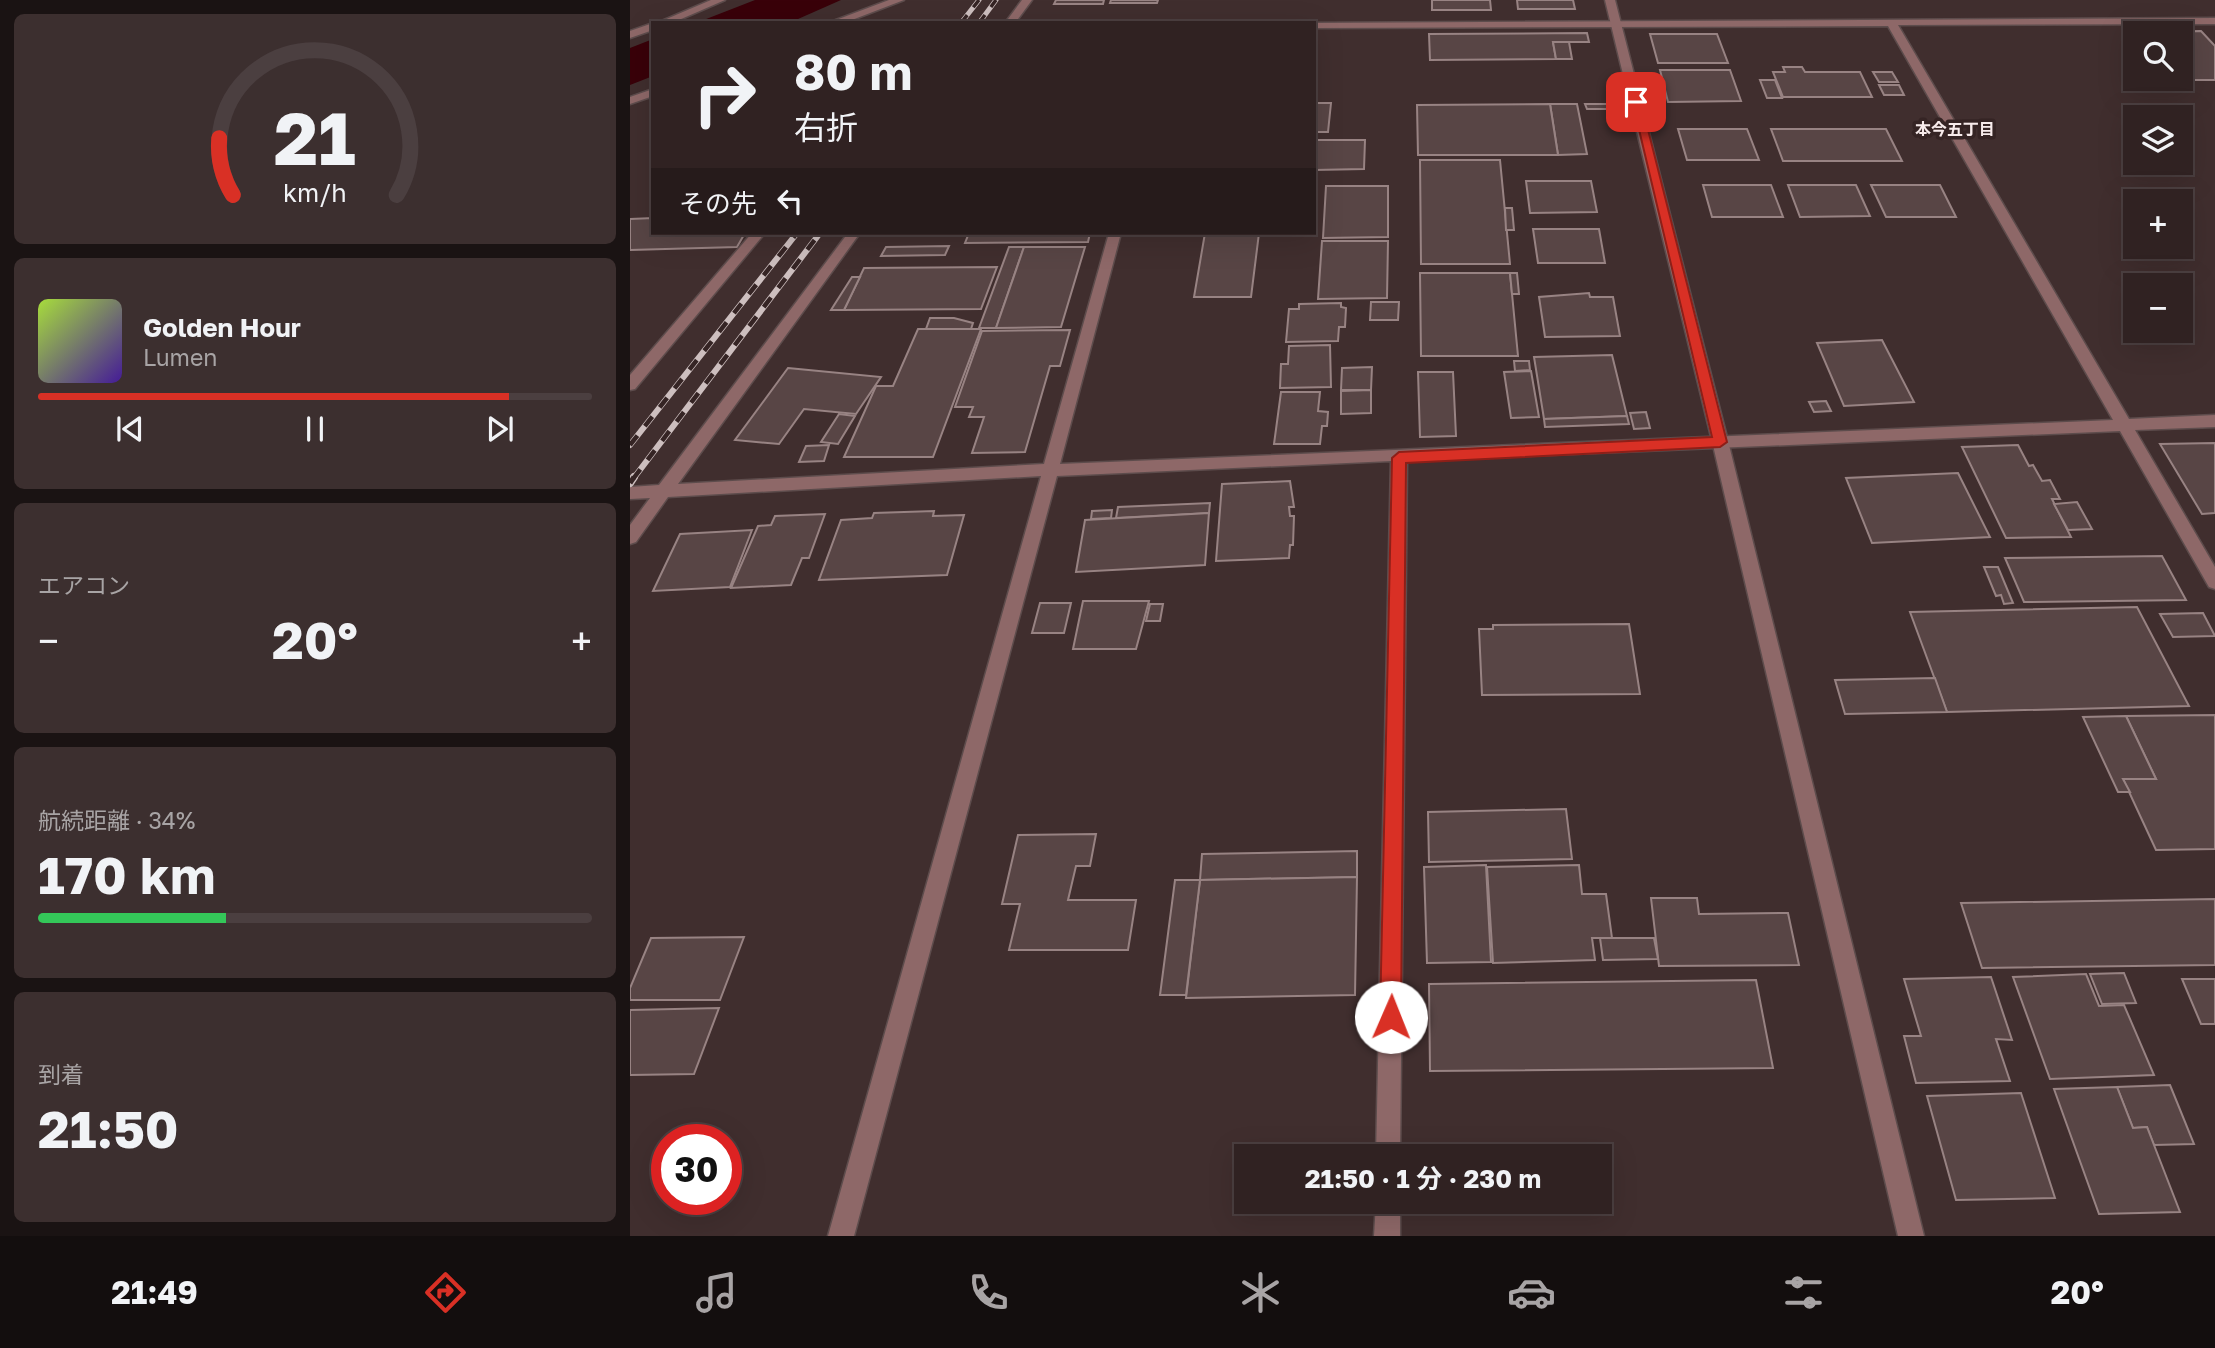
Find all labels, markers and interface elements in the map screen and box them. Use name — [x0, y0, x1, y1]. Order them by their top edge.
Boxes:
map controls — [2123, 21, 2193, 343]
button: search — [2123, 21, 2193, 91]
text: 80 m — [794, 42, 912, 101]
icon: right — [679, 49, 770, 140]
pin — [1606, 72, 1666, 132]
icon: arrive — [1617, 83, 1655, 121]
text: 21 — [274, 95, 356, 182]
button: layers — [2123, 105, 2193, 175]
text: 右折 — [794, 108, 858, 146]
district label: 本今五丁目 — [1915, 119, 1995, 139]
text: km/h — [283, 177, 347, 208]
icon: left — [771, 182, 809, 220]
text: その先 — [679, 188, 757, 219]
button: + — [2123, 189, 2193, 259]
button: − — [2123, 273, 2193, 343]
text: Golden Hour — [143, 312, 301, 343]
text: Lumen — [143, 343, 217, 371]
icon: previous — [111, 410, 149, 448]
icon: pause — [296, 410, 334, 448]
icon: next — [481, 410, 519, 448]
text: エアコン — [38, 571, 130, 599]
text: 20° — [272, 608, 358, 670]
text: − — [38, 618, 59, 663]
text: + — [571, 618, 592, 663]
text: 航続距離 · 34% — [38, 806, 195, 834]
text: 170 km — [38, 843, 216, 905]
position arrow — [1354, 980, 1428, 1054]
text: 到着 — [38, 1060, 84, 1088]
text: 21:50 — [38, 1097, 179, 1159]
speed limit sign: 30 — [651, 1124, 742, 1215]
text: 21:50 · 1 分 · 230 m — [1305, 1163, 1541, 1194]
icon: directions — [421, 1268, 470, 1317]
icon: music — [692, 1268, 741, 1317]
icon: phone — [964, 1268, 1013, 1317]
icon: climate — [1236, 1268, 1285, 1317]
icon: car — [1507, 1268, 1556, 1317]
icon: filters — [1779, 1268, 1828, 1317]
text: 21:49 — [111, 1273, 198, 1311]
text: 20° — [2051, 1273, 2104, 1311]

